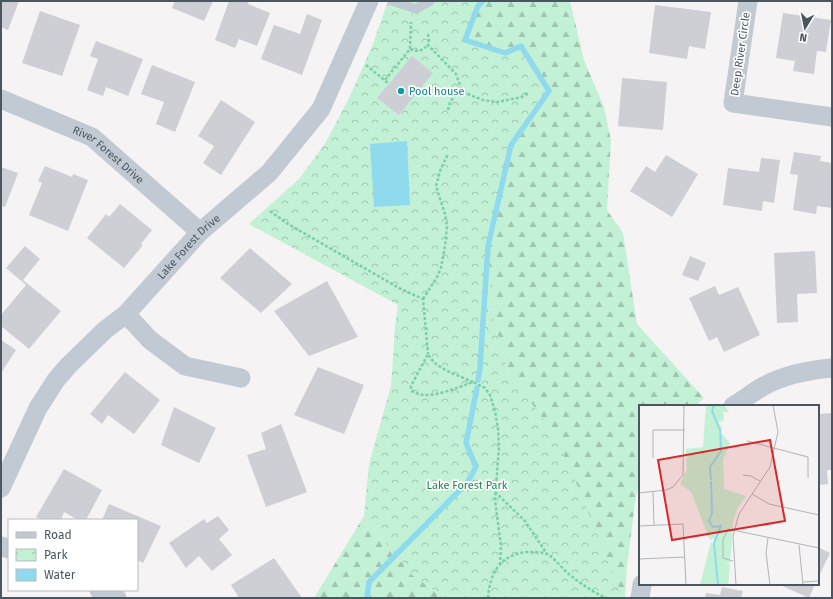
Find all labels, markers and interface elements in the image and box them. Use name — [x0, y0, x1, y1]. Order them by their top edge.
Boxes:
north arrow — [785, 8, 825, 48]
street label: Deep River Circle — [728, 11, 753, 97]
text: N — [799, 30, 808, 44]
place label: Pool house — [409, 85, 464, 98]
marker: Pool house — [396, 86, 406, 96]
street label: River Forest Drive — [70, 124, 146, 187]
street label: Lake Forest Drive — [155, 212, 223, 282]
inset map — [639, 405, 819, 585]
park label: Lake Forest Park — [427, 479, 508, 492]
legend — [8, 519, 138, 591]
text: Road — [44, 528, 72, 542]
text: Park — [44, 548, 68, 562]
text: Water — [44, 568, 76, 582]

